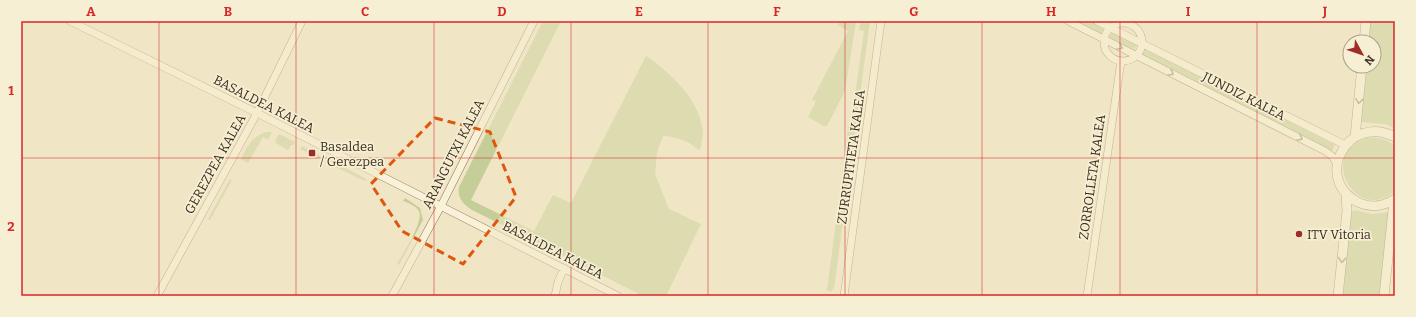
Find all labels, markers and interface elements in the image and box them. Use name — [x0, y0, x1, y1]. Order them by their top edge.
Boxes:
text: A — [86, 4, 96, 19]
text: B — [224, 4, 232, 19]
text: C — [361, 4, 369, 19]
text: D — [497, 4, 507, 19]
text: E — [635, 4, 643, 19]
text: F — [773, 4, 781, 19]
text: G — [909, 4, 919, 19]
text: H — [1046, 4, 1056, 19]
text: I — [1186, 4, 1191, 19]
text: J — [1322, 4, 1328, 19]
north arrow — [1342, 34, 1382, 74]
one-way arrow — [1116, 42, 1123, 50]
text: N — [1361, 53, 1377, 68]
one-way arrow — [1167, 68, 1175, 76]
street label: JUNDIZ KALEA — [1199, 68, 1289, 124]
street label: BASALDEA KALEA — [211, 72, 318, 136]
text: 1 — [8, 83, 14, 98]
street label: ZURRUPITIETA KALEA — [834, 88, 868, 225]
street label: ARANGUTXI KALEA — [419, 96, 487, 211]
one-way arrow — [1354, 98, 1363, 104]
street label: GEREZPEA KALEA — [181, 111, 249, 216]
street label: ZORROLLETA KALEA — [1076, 113, 1108, 241]
one-way arrow — [1296, 133, 1303, 141]
place label: Basaldea / Gerezpea — [320, 139, 384, 169]
marker: Basaldea / Gerezpea — [307, 148, 317, 158]
street label: BASALDEA KALEA — [500, 218, 607, 282]
text: 2 — [7, 219, 15, 234]
place label: ITV Vitoria — [1307, 227, 1371, 242]
marker: ITV Vitoria — [1294, 229, 1304, 239]
one-way arrow — [1337, 257, 1346, 263]

